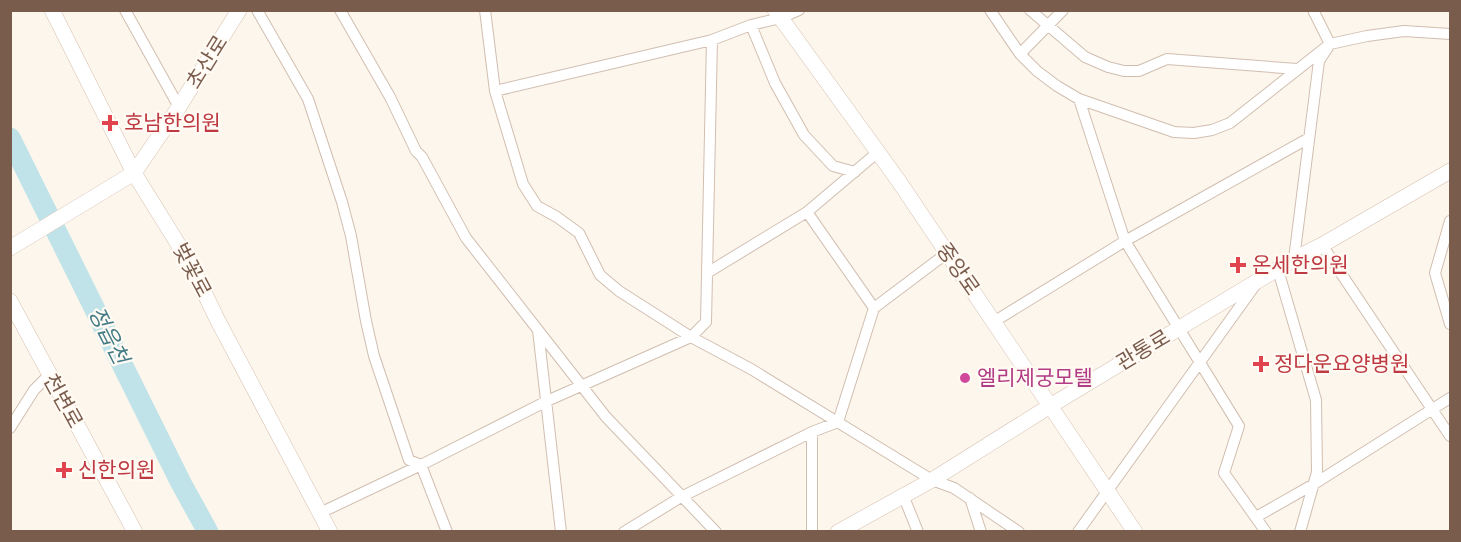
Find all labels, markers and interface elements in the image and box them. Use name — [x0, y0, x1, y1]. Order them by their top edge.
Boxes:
street label: 초산로 — [181, 31, 233, 93]
place label: 호남한의원 — [124, 111, 221, 135]
marker: 호남한의원 — [101, 114, 119, 132]
street label: 중앙로 — [932, 238, 984, 300]
street label: 벚꽃로 — [168, 239, 216, 301]
place label: 온세한의원 — [1252, 253, 1349, 277]
marker: 온세한의원 — [1229, 256, 1247, 274]
water label: 정읍천 — [84, 302, 135, 370]
street label: 관통로 — [1112, 325, 1174, 375]
place label: 정다운요양병원 — [1274, 352, 1409, 376]
marker: 정다운요양병원 — [1252, 355, 1270, 373]
place label: 엘리제궁모텔 — [977, 366, 1093, 390]
street label: 천변로 — [38, 370, 88, 432]
marker: 엘리제궁모텔 — [958, 371, 972, 385]
place label: 신한의원 — [78, 458, 155, 482]
marker: 신한의원 — [55, 461, 73, 479]

